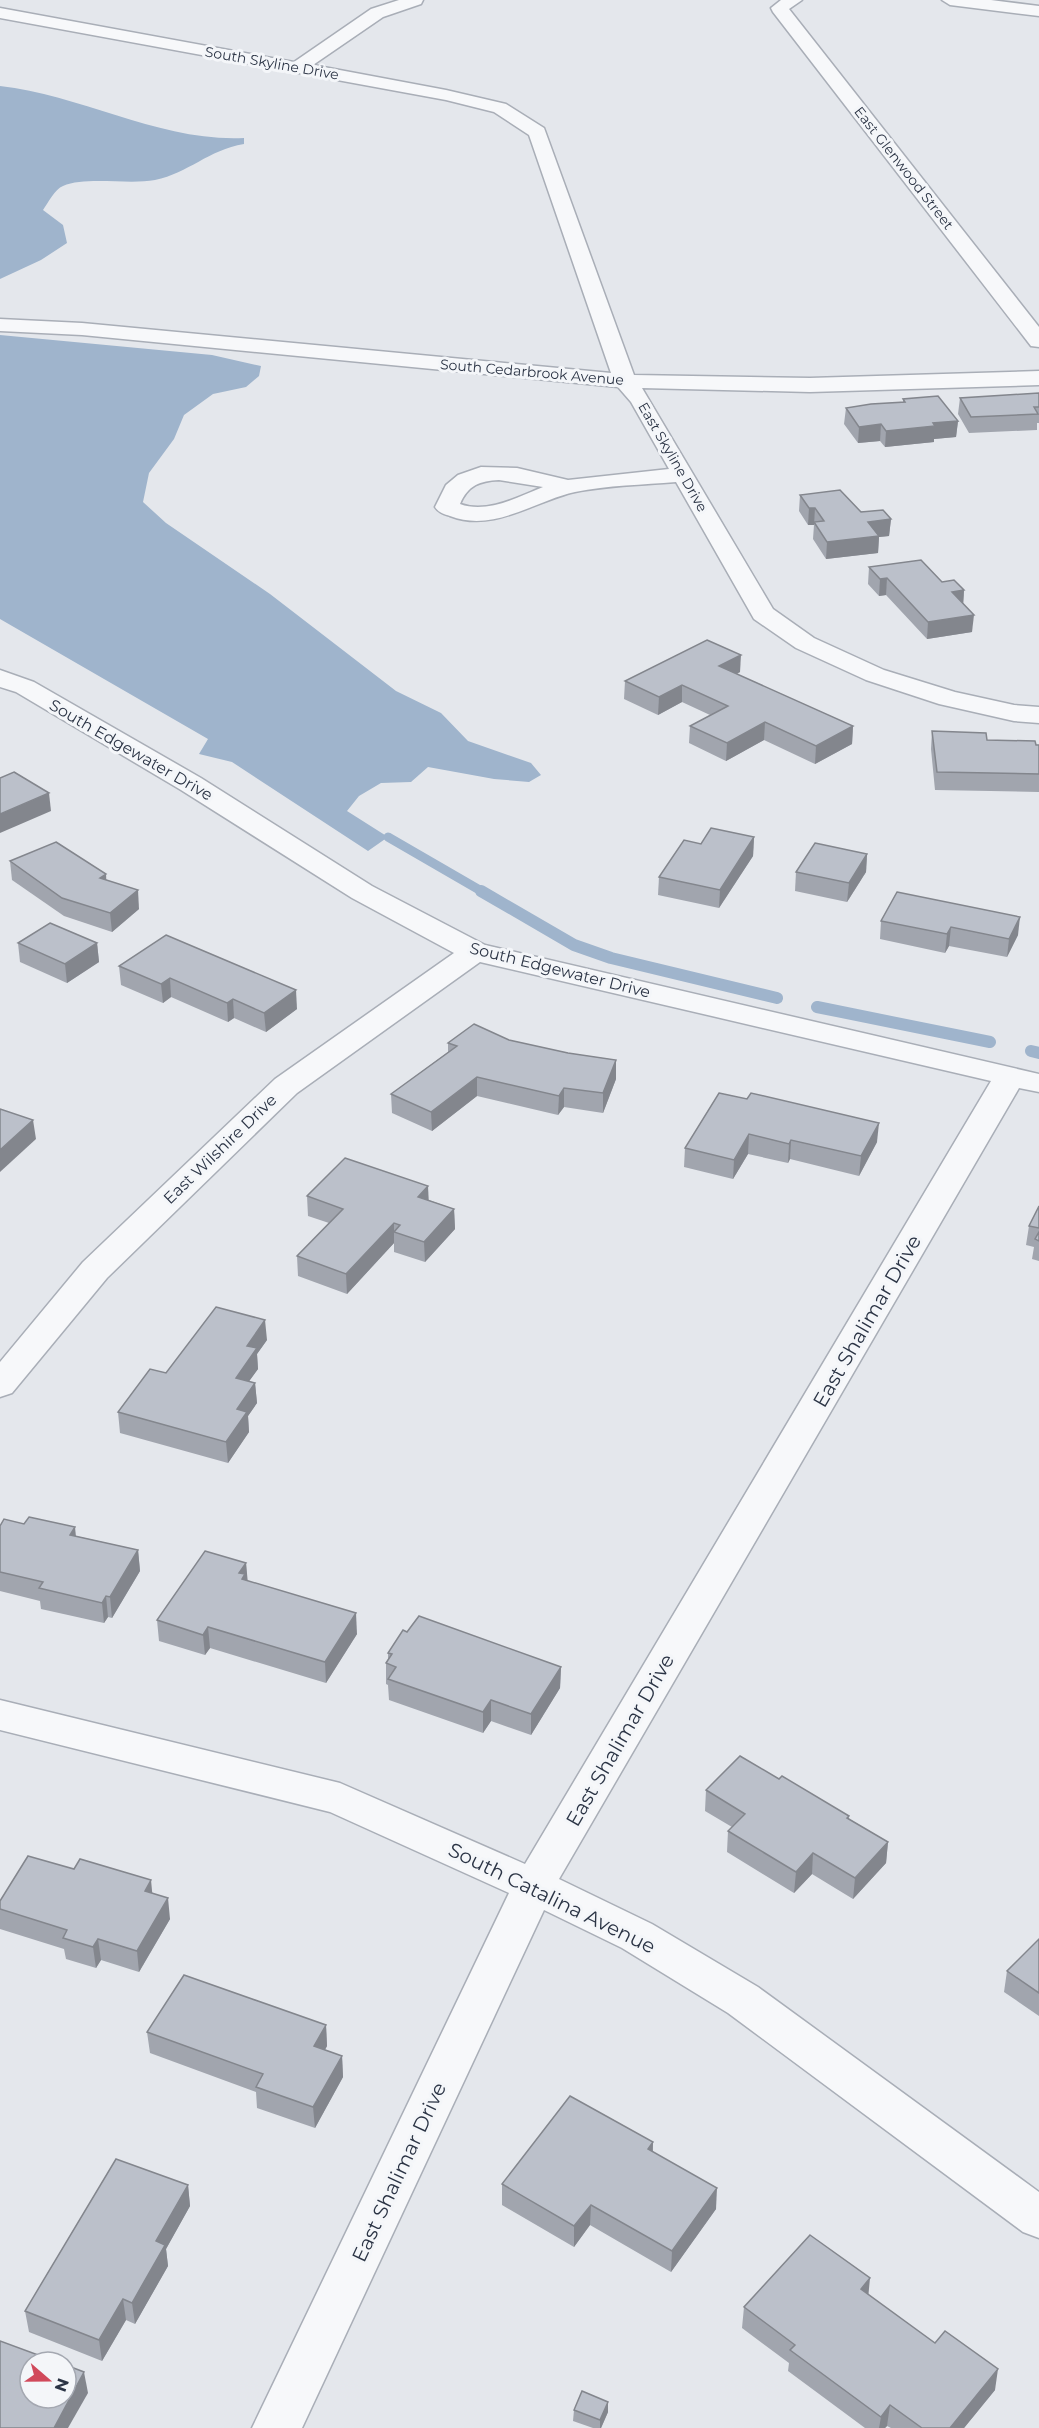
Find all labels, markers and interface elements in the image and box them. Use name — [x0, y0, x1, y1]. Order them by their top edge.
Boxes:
street label: South Skyline Drive — [204, 42, 340, 84]
street label: East Glenwood Street — [850, 103, 958, 233]
street label: South Cedarbrook Avenue — [439, 355, 625, 389]
street label: East Skyline Drive — [634, 399, 712, 515]
street label: South Edgewater Drive — [46, 695, 216, 805]
street label: South Edgewater Drive — [468, 938, 652, 1002]
street label: East Wilshire Drive — [160, 1090, 280, 1208]
street label: East Shalimar Drive — [808, 1230, 926, 1412]
street label: East Shalimar Drive — [561, 1649, 679, 1831]
street label: South Catalina Avenue — [445, 1837, 659, 1959]
street label: East Shalimar Drive — [347, 2078, 451, 2266]
north arrow — [18, 2350, 78, 2410]
text: N — [50, 2376, 73, 2394]

